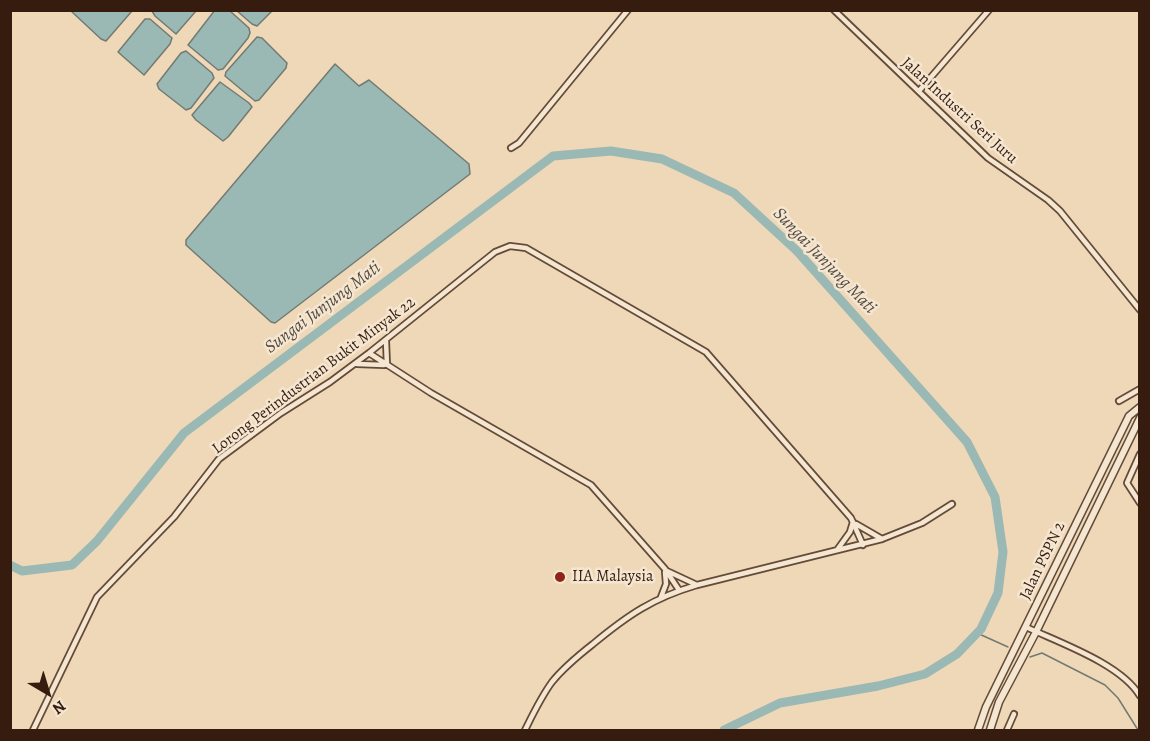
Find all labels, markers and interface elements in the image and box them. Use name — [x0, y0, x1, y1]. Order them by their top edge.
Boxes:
street label: Jalan Industri Seri Juru — [897, 54, 1021, 168]
water label: Sungai Junjung Mati — [768, 203, 880, 319]
water label: Sungai Junjung Mati — [261, 257, 385, 359]
street label: Lorong Perindustrian Bukit Minyak 22 — [208, 293, 420, 459]
street label: Jalan PSPN 2 — [1016, 519, 1070, 603]
place label: IIA Malaysia — [572, 567, 653, 587]
marker: IIA Malaysia — [553, 570, 567, 584]
north arrow — [18, 663, 78, 723]
text: N — [48, 695, 70, 719]

